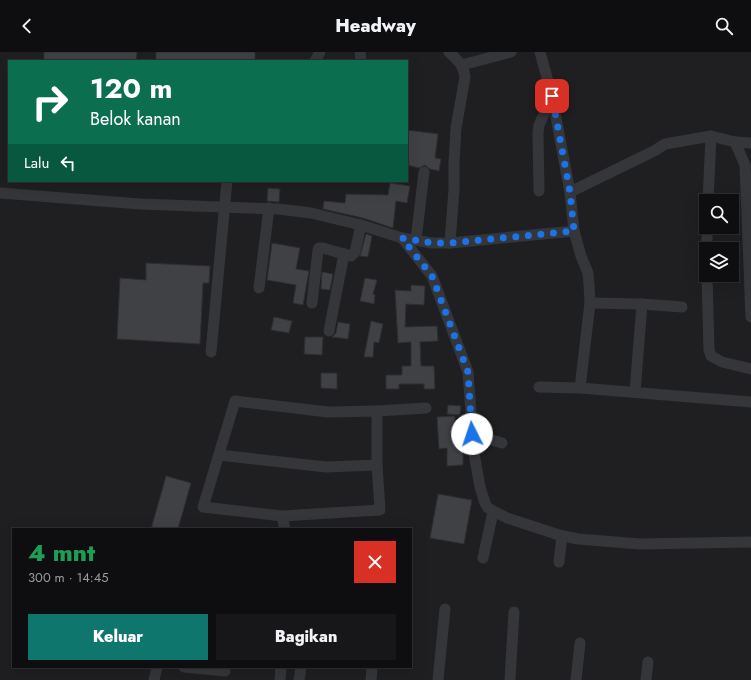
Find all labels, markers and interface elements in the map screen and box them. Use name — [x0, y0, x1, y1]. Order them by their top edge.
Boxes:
text: Headway — [335, 13, 416, 39]
icon: back — [16, 15, 38, 37]
icon: search — [713, 15, 735, 37]
text: 120 m — [90, 68, 173, 109]
icon: right — [24, 76, 76, 128]
pin — [535, 79, 569, 113]
icon: arrive — [541, 85, 563, 107]
text: Belok kanan — [90, 106, 181, 132]
text: Lalu — [24, 152, 49, 174]
icon: left — [57, 152, 79, 174]
map controls — [699, 194, 739, 282]
button: search — [699, 194, 739, 234]
button: layers — [699, 242, 739, 282]
position arrow — [451, 413, 493, 455]
text: 4 mnt — [28, 535, 95, 570]
button: close — [354, 541, 396, 583]
text: 300 m · 14:45 — [28, 568, 109, 587]
button: Keluar — [28, 614, 208, 660]
button: Bagikan — [216, 614, 396, 660]

